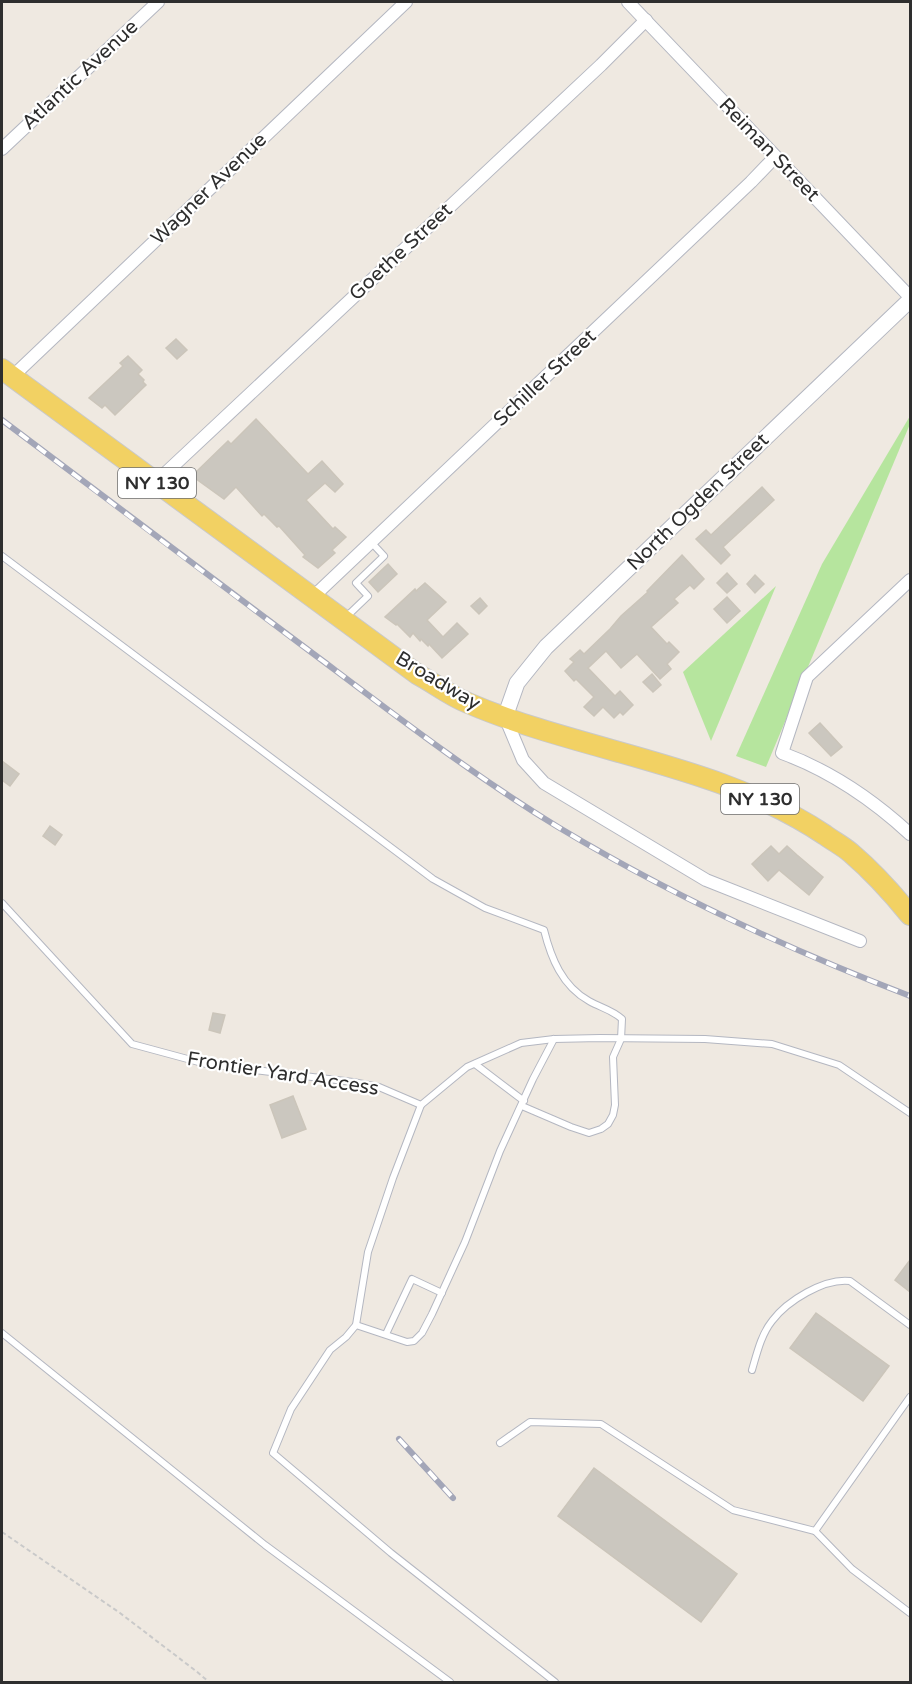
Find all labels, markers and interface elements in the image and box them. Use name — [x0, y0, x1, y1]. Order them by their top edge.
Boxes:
street label: Atlantic Avenue — [17, 15, 143, 135]
street label: Reiman Street — [714, 93, 825, 207]
street label: Wagner Avenue — [146, 128, 272, 250]
street label: Goethe Street — [345, 198, 458, 306]
street label: Schiller Street — [489, 324, 602, 432]
street label: North Ogden Street — [622, 428, 774, 576]
road number: NY 130 — [118, 468, 196, 498]
street label: Broadway — [391, 646, 485, 716]
road number: NY 130 — [721, 784, 799, 814]
street label: Frontier Yard Access — [185, 1047, 381, 1101]

